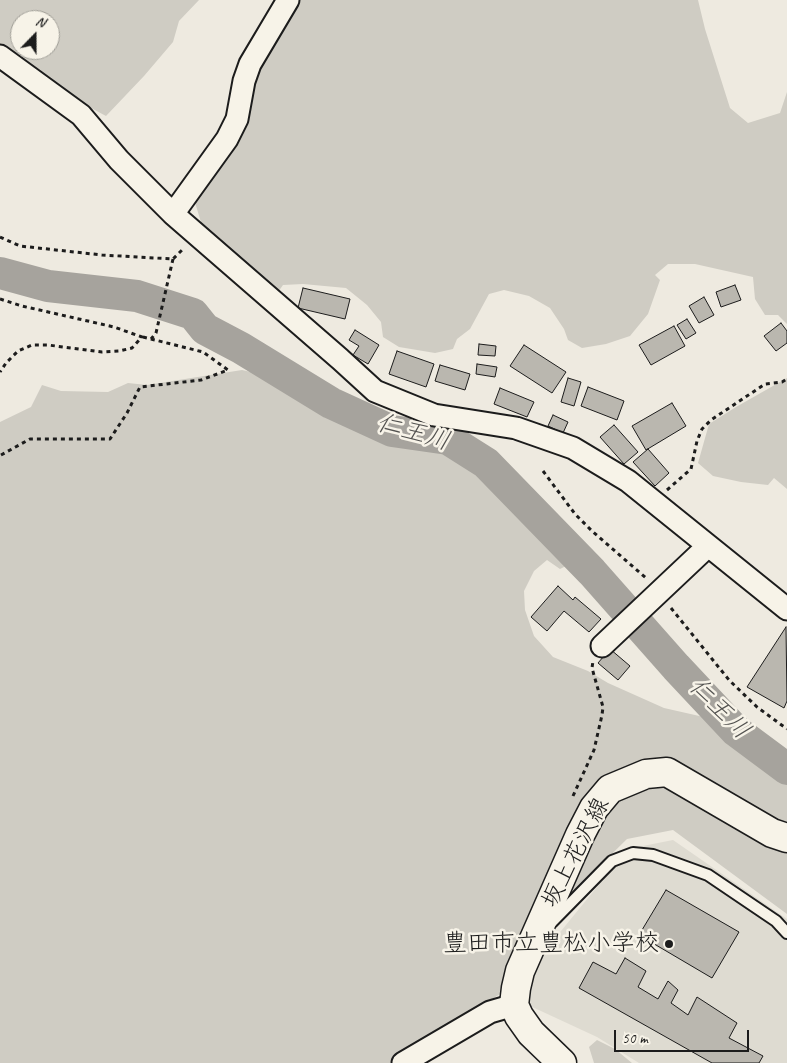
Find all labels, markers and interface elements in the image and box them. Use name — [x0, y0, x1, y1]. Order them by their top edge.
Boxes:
north arrow — [10, 10, 60, 60]
text: N — [33, 12, 48, 31]
water label: 仁王川 — [373, 408, 453, 458]
water label: 仁王川 — [682, 672, 756, 746]
street label: 坂上花沢線 — [536, 793, 616, 913]
place label: 豊田市立豊松小学校 — [443, 930, 659, 958]
marker: 豊田市立豊松小学校 — [663, 938, 675, 950]
scale bar — [617, 1020, 752, 1052]
text: 50 m — [622, 1029, 648, 1048]

